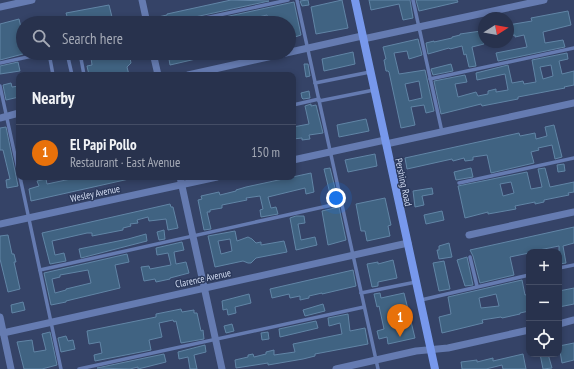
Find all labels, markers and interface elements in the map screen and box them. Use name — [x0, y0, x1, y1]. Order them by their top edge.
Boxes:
north arrow — [478, 12, 514, 48]
search box — [16, 16, 296, 60]
icon: search — [30, 27, 52, 49]
text: Search here — [62, 29, 123, 48]
text: Nearby — [32, 87, 75, 109]
text: El Papi Pollo — [70, 135, 137, 154]
text: 1 — [42, 144, 48, 161]
text: 150 m — [251, 144, 280, 161]
text: Restaurant · East Avenue — [70, 154, 180, 171]
street label: Pershing Road — [392, 157, 415, 207]
street label: Wesley Avenue — [69, 182, 121, 205]
your location — [326, 188, 346, 208]
map controls — [526, 249, 562, 357]
button: + — [526, 249, 562, 285]
street label: Clarence Avenue — [174, 266, 232, 291]
button: − — [526, 285, 562, 321]
pin: 1 — [387, 304, 413, 337]
button: locate — [526, 321, 562, 357]

